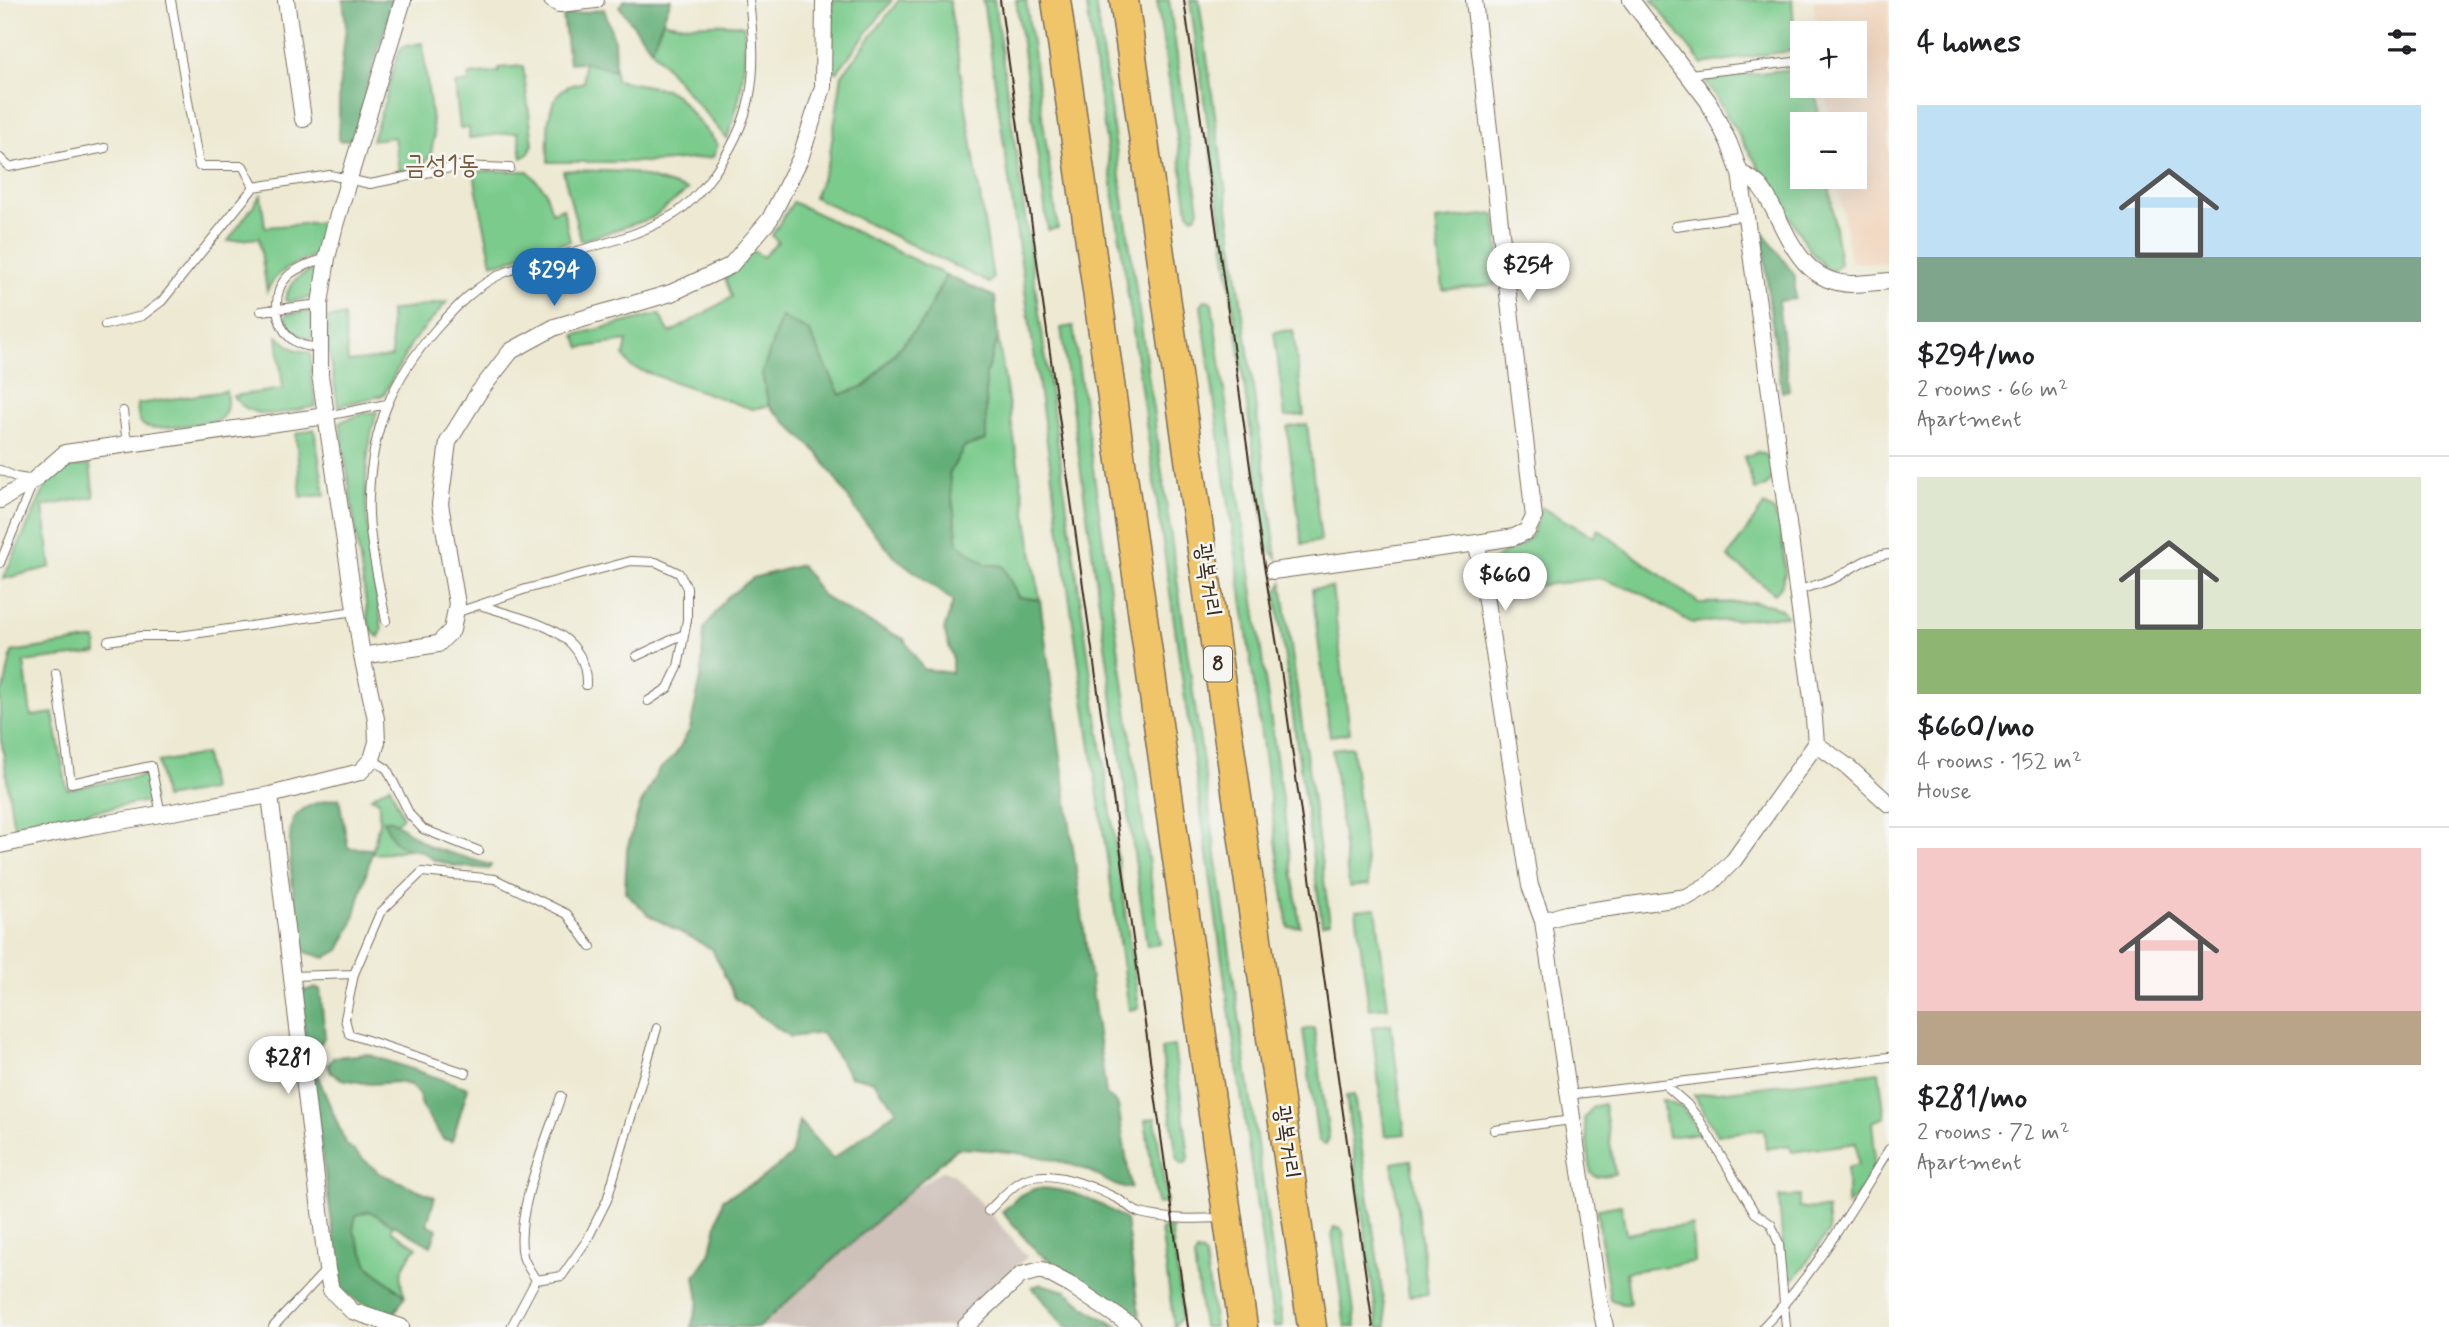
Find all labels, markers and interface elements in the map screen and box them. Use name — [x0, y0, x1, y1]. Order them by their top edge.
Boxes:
map controls — [1790, 21, 1867, 189]
button: + — [1790, 21, 1867, 98]
text: 4 homes — [1917, 23, 2021, 62]
icon: filters — [2383, 23, 2421, 61]
button: − — [1790, 112, 1867, 189]
district label: 금성1동 — [405, 149, 479, 183]
icon: home — [2106, 150, 2232, 276]
pin: $254 — [1487, 244, 1569, 303]
pin: $294 — [513, 248, 595, 308]
text: $254 — [1503, 251, 1553, 281]
text: $294 — [528, 256, 580, 286]
text: $294/mo — [1917, 336, 2035, 375]
text: 2 rooms · 66 m² — [1917, 375, 2068, 405]
text: Apartment — [1917, 405, 2022, 435]
icon: home — [2106, 522, 2232, 648]
street label: 광복거리 — [1187, 541, 1227, 619]
pin: $660 — [1464, 554, 1546, 613]
text: $660 — [1479, 561, 1531, 591]
road number: 8 — [1204, 646, 1232, 682]
text: $660/mo — [1917, 708, 2034, 747]
text: 4 rooms · 152 m² — [1917, 747, 2082, 777]
text: House — [1917, 777, 1971, 807]
icon: home — [2106, 893, 2232, 1019]
pin: $281 — [247, 1036, 329, 1096]
text: $281 — [265, 1044, 311, 1074]
text: $281/mo — [1917, 1079, 2027, 1118]
street label: 광복거리 — [1266, 1103, 1306, 1181]
text: 2 rooms · 72 m² — [1917, 1118, 2070, 1148]
text: Apartment — [1917, 1148, 2022, 1178]

